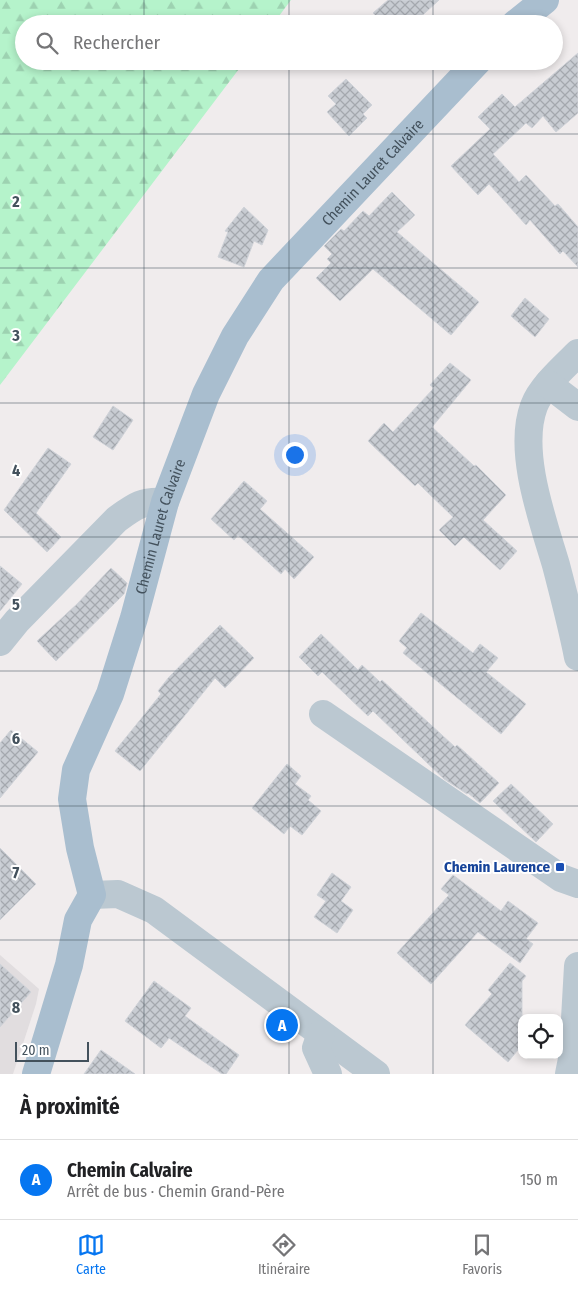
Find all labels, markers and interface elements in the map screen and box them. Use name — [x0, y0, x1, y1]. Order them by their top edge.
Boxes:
search box — [15, 15, 563, 70]
icon: search — [33, 29, 61, 57]
text: Rechercher — [73, 31, 160, 54]
street label: Chemin Lauret Calvaire — [318, 115, 428, 230]
text: 2 — [11, 192, 20, 211]
text: 3 — [11, 326, 20, 345]
your location — [282, 442, 308, 468]
street label: Chemin Lauret Calvaire — [132, 456, 189, 596]
text: 4 — [12, 461, 20, 480]
text: 5 — [12, 595, 20, 614]
text: 6 — [12, 729, 20, 748]
place label: Chemin Laurence — [444, 858, 550, 876]
marker: Chemin Laurence — [554, 861, 566, 873]
text: 7 — [13, 863, 20, 882]
text: 8 — [12, 998, 21, 1017]
pin: A — [266, 1006, 298, 1044]
map controls — [518, 1014, 563, 1059]
button: locate — [518, 1014, 563, 1059]
scale bar — [15, 1039, 89, 1062]
text: 20 m — [22, 1042, 50, 1059]
text: À proximité — [20, 1094, 120, 1120]
text: Chemin Calvaire — [67, 1159, 193, 1182]
text: A — [32, 1170, 40, 1189]
text: 150 m — [520, 1170, 558, 1189]
text: Arrêt de bus · Chemin Grand-Père — [67, 1182, 285, 1201]
tab: Carte — [76, 1231, 106, 1278]
tab: Itinéraire — [258, 1231, 310, 1278]
tab: Favoris — [462, 1231, 502, 1278]

